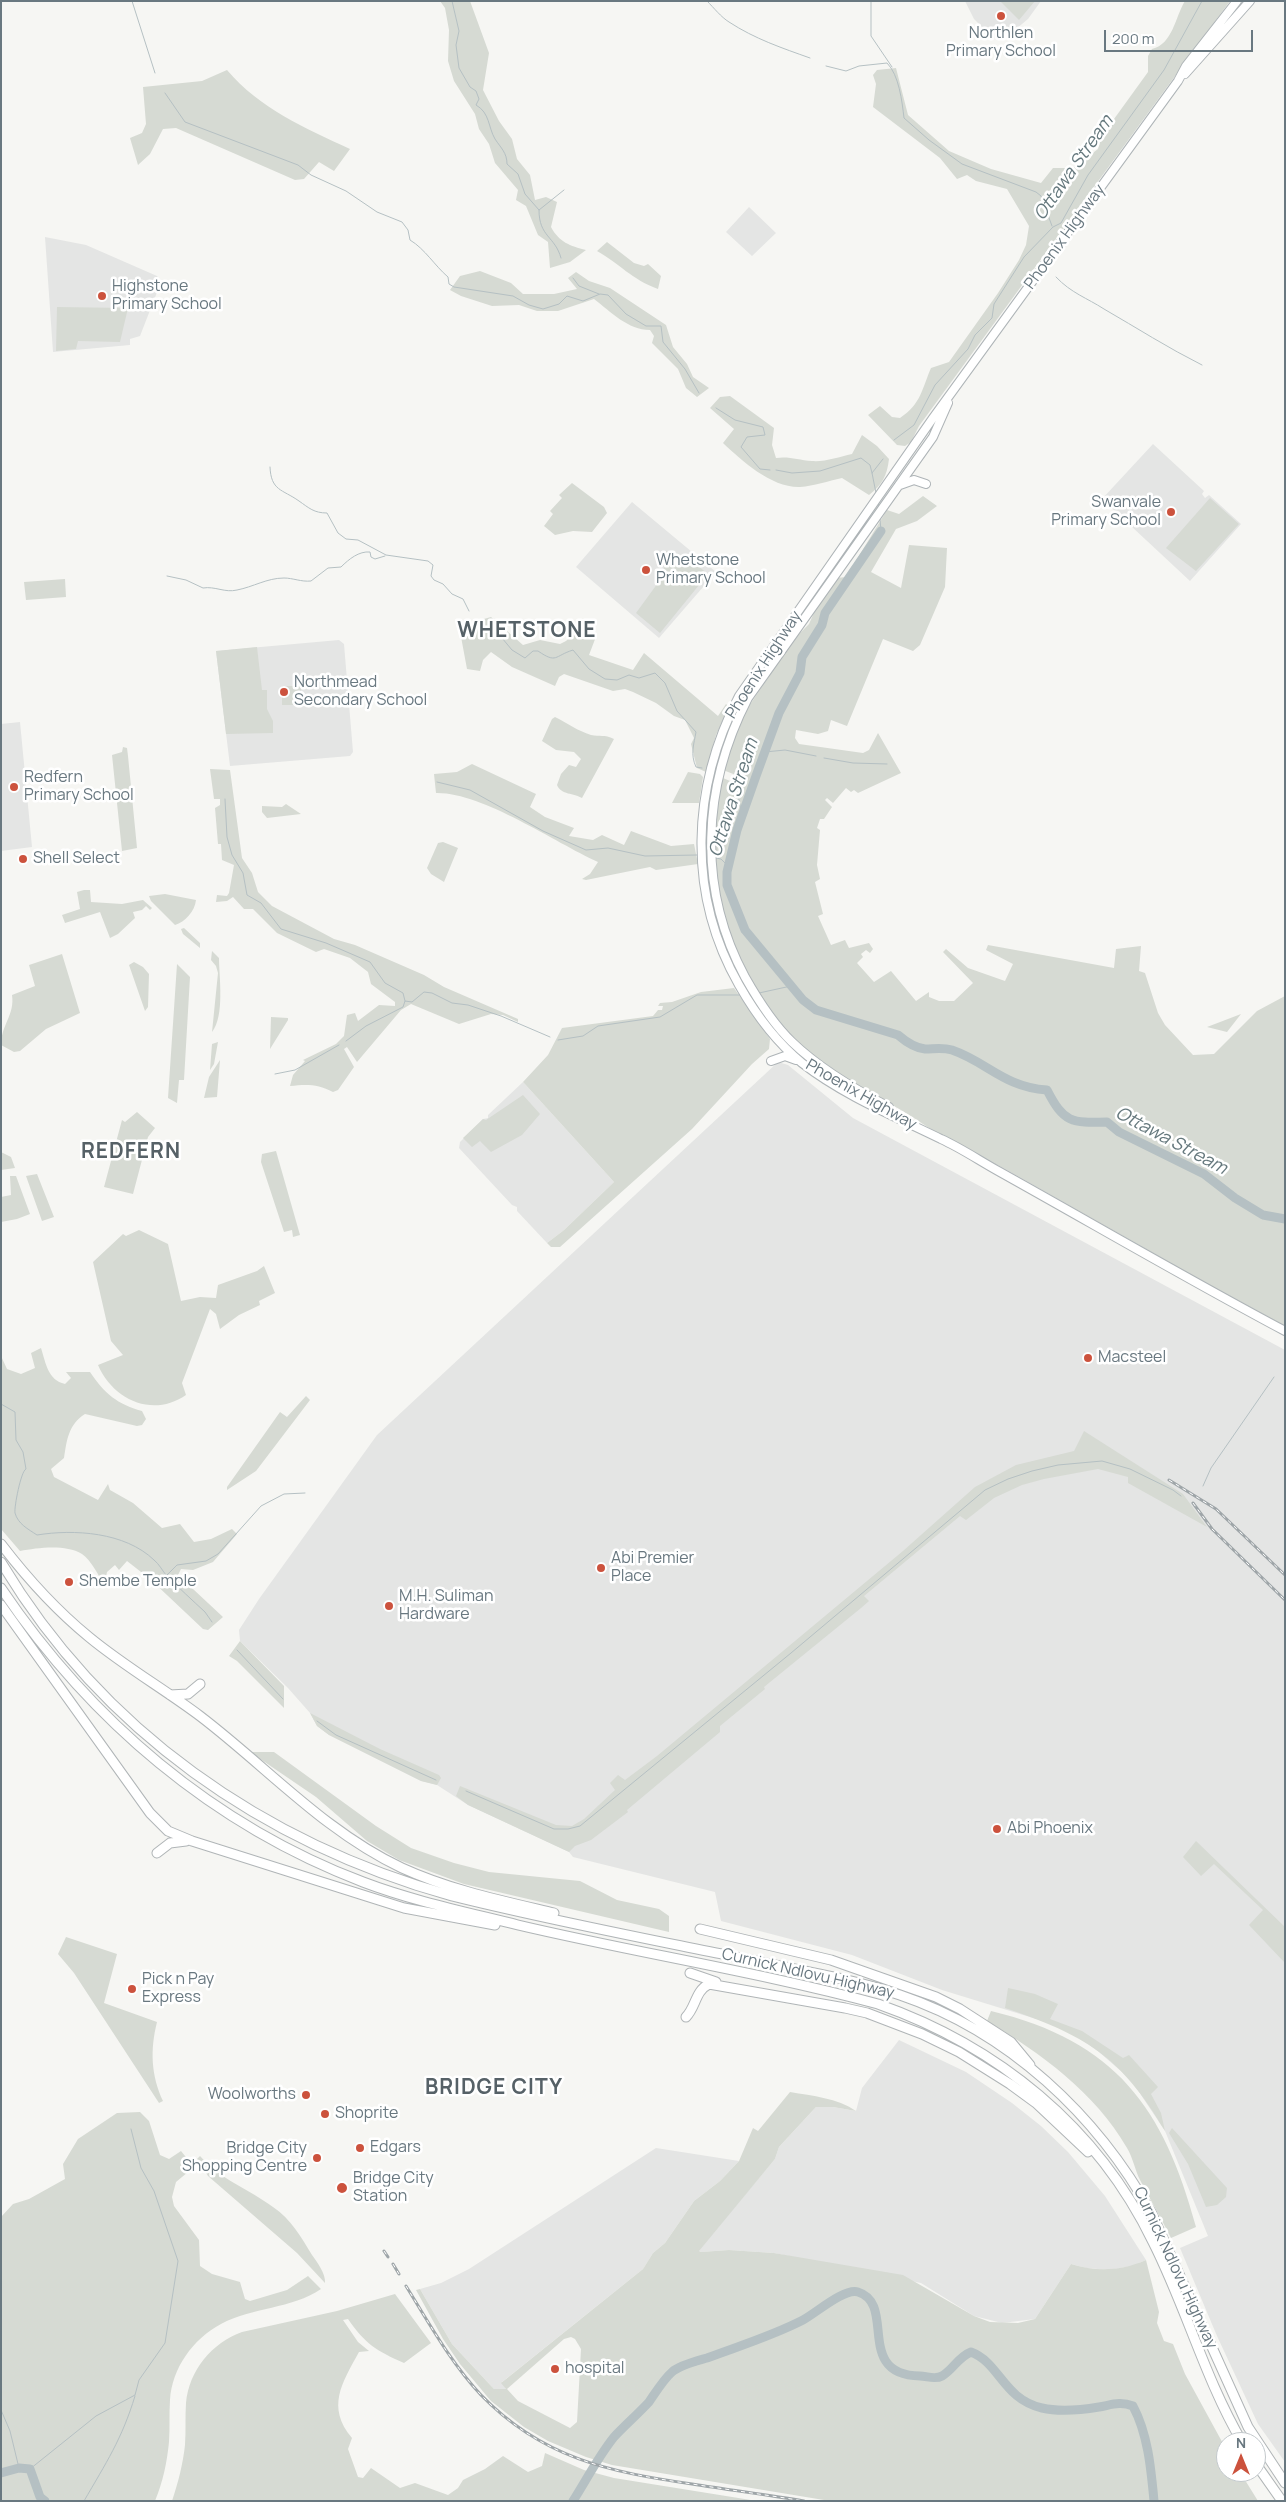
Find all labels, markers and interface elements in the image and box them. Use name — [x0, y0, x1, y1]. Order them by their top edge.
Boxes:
marker: Northlen Primary School — [995, 10, 1007, 22]
scale bar — [1106, 20, 1255, 52]
place label: Northlen Primary School — [946, 24, 1056, 62]
text: 200 m — [1112, 28, 1155, 49]
water label: Ottawa Stream — [1030, 111, 1118, 225]
street label: Phoenix Highway — [1021, 181, 1109, 293]
place label: Highstone Primary School — [112, 277, 222, 315]
marker: Highstone Primary School — [96, 290, 108, 302]
place label: Swanvale Primary School — [1051, 493, 1161, 531]
marker: Swanvale Primary School — [1165, 506, 1177, 518]
place label: Whetstone Primary School — [656, 551, 766, 589]
marker: Whetstone Primary School — [640, 564, 652, 576]
street label: Phoenix Highway — [722, 607, 806, 723]
district label: WHETSTONE — [456, 618, 598, 644]
place label: Northmead Secondary School — [294, 673, 427, 711]
marker: Northmead Secondary School — [278, 686, 290, 698]
water label: Ottawa Stream — [705, 736, 763, 860]
place label: Redfern Primary School — [24, 768, 134, 806]
marker: Redfern Primary School — [8, 781, 20, 793]
place label: Shell Select — [33, 849, 120, 869]
marker: Shell Select — [17, 853, 29, 865]
street label: Phoenix Highway — [802, 1055, 920, 1135]
water label: Ottawa Stream — [1112, 1103, 1230, 1179]
district label: REDFERN — [80, 1139, 182, 1165]
place label: Macsteel — [1098, 1348, 1166, 1368]
marker: Macsteel — [1082, 1352, 1094, 1364]
place label: Abi Premier Place — [611, 1549, 694, 1587]
marker: Abi Premier Place — [595, 1562, 607, 1574]
place label: Shembe Temple — [79, 1572, 197, 1592]
marker: Shembe Temple — [63, 1576, 75, 1588]
place label: M.H. Suliman Hardware — [399, 1587, 494, 1625]
marker: M.H. Suliman Hardware — [383, 1600, 395, 1612]
place label: Abi Phoenix — [1007, 1819, 1093, 1839]
marker: Abi Phoenix — [991, 1823, 1003, 1835]
street label: Curnick Ndlovu Highway — [720, 1945, 896, 2003]
place label: Pick n Pay Express — [142, 1970, 214, 2008]
marker: Pick n Pay Express — [126, 1983, 138, 1995]
district label: BRIDGE CITY — [424, 2075, 564, 2101]
place label: Woolworths — [208, 2085, 296, 2105]
marker: Woolworths — [300, 2089, 312, 2101]
place label: Shoprite — [335, 2104, 398, 2124]
marker: Shoprite — [319, 2108, 331, 2120]
place label: Edgars — [370, 2138, 421, 2158]
place label: Bridge City Shopping Centre — [182, 2139, 307, 2177]
marker: Edgars — [354, 2142, 366, 2154]
marker: Bridge City Shopping Centre — [311, 2152, 323, 2164]
place label: Bridge City Station — [353, 2169, 434, 2207]
marker: Bridge City Station — [335, 2181, 349, 2195]
street label: Curnick Ndlovu Highway — [1129, 2184, 1221, 2352]
place label: hospital — [565, 2359, 625, 2379]
marker: hospital — [549, 2363, 561, 2375]
north arrow — [1216, 2432, 1266, 2482]
text: N — [1236, 2433, 1246, 2452]

